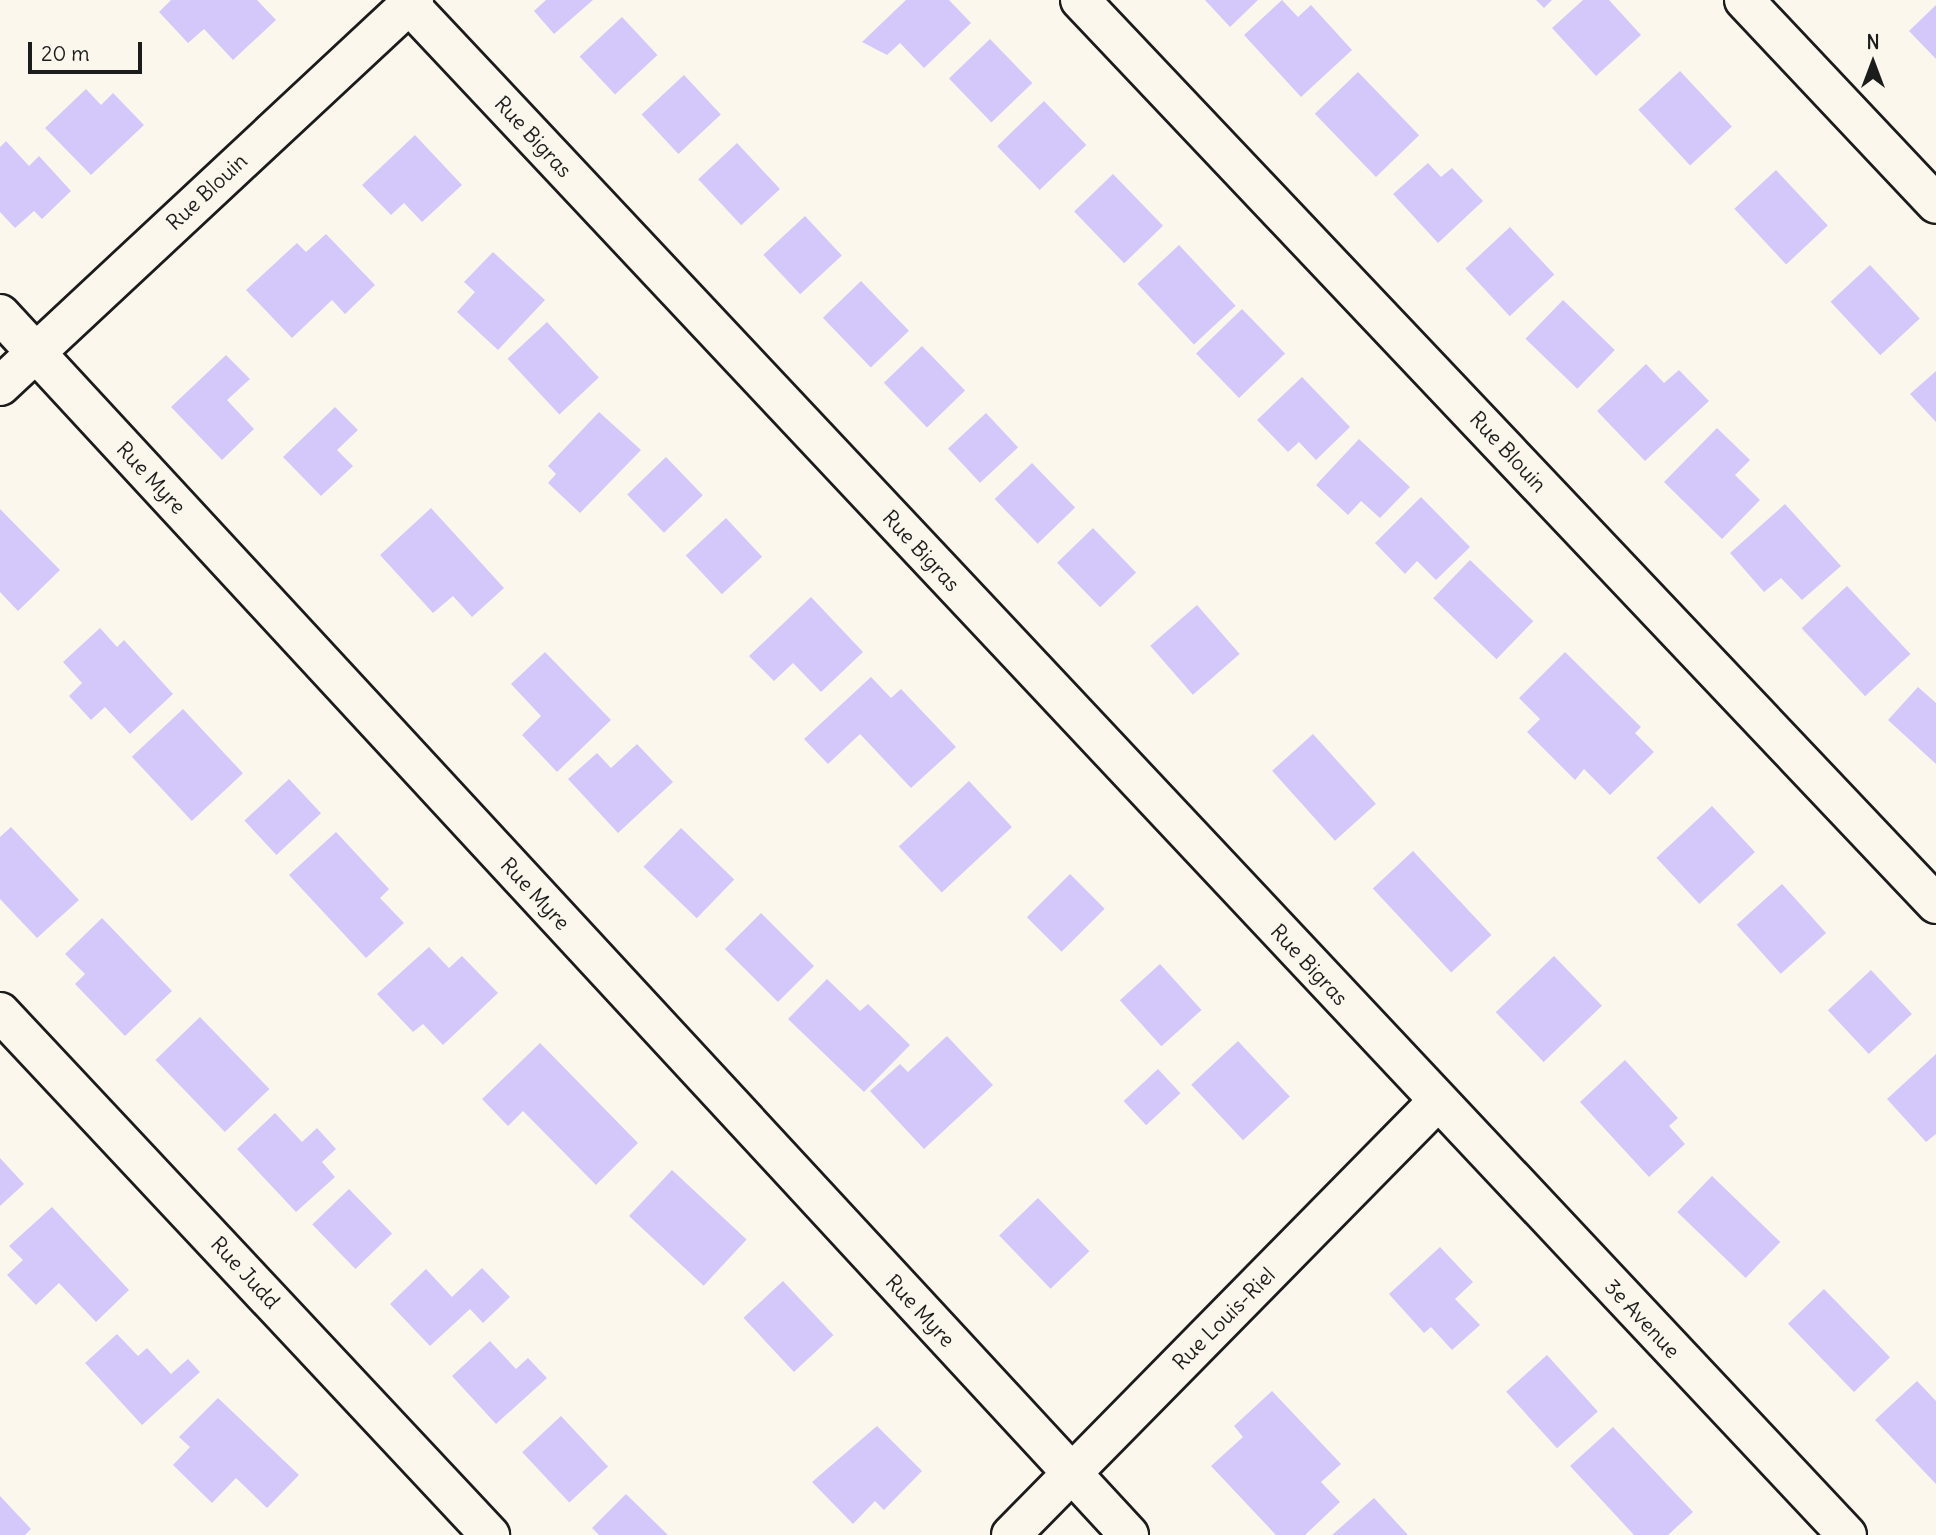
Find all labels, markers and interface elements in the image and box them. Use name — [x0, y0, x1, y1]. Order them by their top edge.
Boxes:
scale bar — [32, 28, 145, 72]
north arrow — [1838, 28, 1908, 98]
text: N — [1866, 30, 1880, 54]
text: 20 m — [41, 40, 90, 67]
street label: Rue Bigras — [489, 91, 577, 183]
street label: Rue Blouin — [161, 148, 253, 236]
street label: Rue Blouin — [1464, 406, 1552, 498]
street label: Rue Myre — [111, 437, 191, 519]
street label: Rue Bigras — [877, 505, 965, 597]
street label: Rue Myre — [495, 853, 575, 935]
street label: Rue Bigras — [1265, 919, 1353, 1011]
street label: Rue Judd — [205, 1232, 285, 1314]
street label: Rue Louis-Riel — [1168, 1263, 1280, 1375]
street label: Rue Myre — [880, 1270, 960, 1352]
street label: 3e Avenue — [1599, 1274, 1685, 1364]

